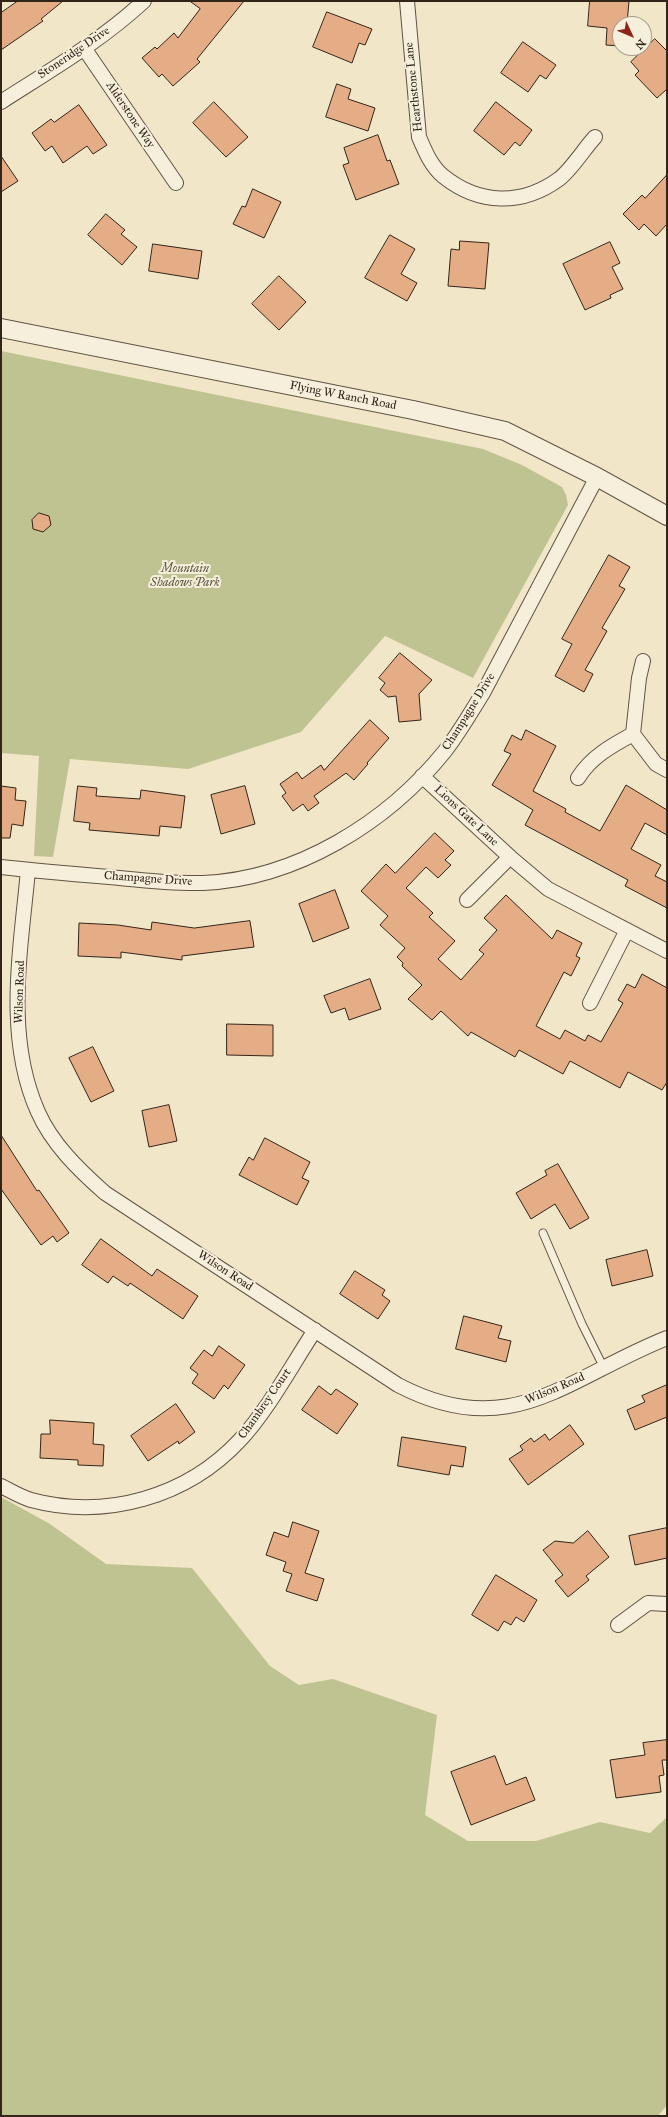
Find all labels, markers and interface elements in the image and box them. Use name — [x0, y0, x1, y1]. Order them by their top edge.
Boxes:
north arrow — [612, 16, 652, 56]
street label: Stoneridge Drive — [35, 24, 113, 82]
text: N — [632, 36, 648, 52]
street label: Hearthstone Lane — [402, 41, 426, 133]
street label: Alderstone Way — [102, 79, 158, 151]
street label: Flying W Ranch Road — [288, 379, 398, 413]
park label: Mountain Shadows Park — [150, 562, 220, 590]
street label: Champagne Drive — [439, 671, 499, 753]
street label: Lions Gate Lane — [431, 783, 501, 849]
street label: Champagne Drive — [103, 869, 193, 889]
street label: Wilson Road — [12, 960, 28, 1024]
street label: Wilson Road — [195, 1248, 255, 1294]
street label: Chambrey Court — [235, 1366, 295, 1442]
street label: Wilson Road — [523, 1370, 587, 1408]

